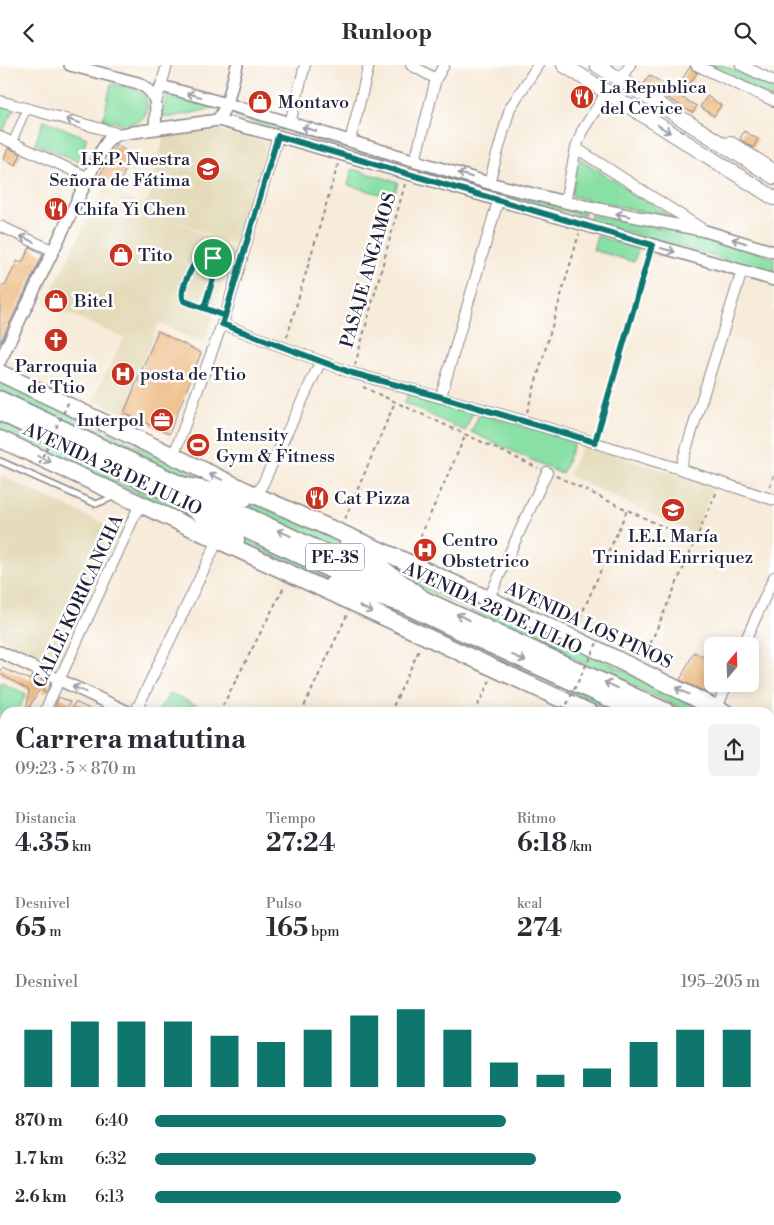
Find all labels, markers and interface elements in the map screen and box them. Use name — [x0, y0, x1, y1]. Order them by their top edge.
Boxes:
icon: back — [15, 19, 43, 47]
text: Runloop — [342, 19, 432, 46]
icon: search — [731, 19, 759, 47]
place label: La Republica del Cevice — [600, 76, 707, 120]
restaurant icon: La Republica del Cevice — [569, 84, 595, 110]
shop icon: Montavo — [247, 89, 273, 115]
one-way arrow — [187, 90, 203, 99]
place label: Montavo — [278, 91, 349, 114]
one-way arrow — [66, 115, 82, 125]
one-way arrow — [302, 123, 318, 133]
one-way arrow — [657, 123, 671, 134]
place label: I.E.P. Nuestra Señora de Fátima — [49, 148, 191, 192]
school or university icon: I.E.P. Nuestra Señora de Fátima — [195, 156, 221, 182]
one-way arrow — [458, 170, 474, 180]
street label: PASAJE ANGAMOS — [335, 190, 402, 350]
restaurant icon: Chifa Yi Chen — [43, 196, 69, 222]
place label: Chifa Yi Chen — [74, 198, 186, 221]
one-way arrow — [615, 210, 631, 219]
one-way arrow — [20, 233, 35, 243]
one-way arrow — [732, 236, 748, 246]
pin — [192, 237, 234, 279]
shop icon: Tito — [108, 242, 134, 268]
place label: Tito — [138, 244, 173, 267]
icon: arrive — [199, 244, 227, 272]
one-way arrow — [660, 245, 676, 255]
shop icon: Bitel — [43, 288, 69, 314]
place label: Bitel — [73, 290, 114, 313]
church icon: Parroquia de Ttio — [43, 327, 69, 353]
place label: Parroquia de Ttio — [15, 355, 98, 399]
hospital icon: posta de Ttio — [110, 361, 136, 387]
place label: posta de Ttio — [140, 363, 246, 386]
office icon: Interpol — [149, 407, 175, 433]
place label: Interpol — [77, 409, 145, 432]
street label: AVENIDA 28 DE JULIO — [19, 418, 206, 521]
place label: Intensity Gym & Fitness — [216, 424, 335, 468]
sports icon: Intensity Gym & Fitness — [185, 432, 211, 458]
one-way arrow — [36, 455, 51, 464]
one-way arrow — [209, 472, 224, 481]
restaurant icon: Cat Pizza — [304, 485, 330, 511]
place label: Cat Pizza — [334, 487, 411, 510]
school or university icon: I.E.I. María Trinidad Enrriquez — [660, 497, 686, 523]
street label: CALLE KORICANCHA — [28, 510, 129, 692]
place label: I.E.I. María Trinidad Enrriquez — [593, 525, 753, 569]
one-way arrow — [277, 528, 292, 538]
place label: Centro Obstetrico — [442, 529, 529, 573]
hospital icon: Centro Obstetrico — [412, 537, 438, 563]
road number: PE-3S — [306, 543, 364, 571]
street label: AVENIDA 28 DE JULIO — [399, 557, 586, 660]
street label: AVENIDA LOS PINOS — [501, 576, 676, 674]
one-way arrow — [358, 605, 373, 614]
one-way arrow — [456, 612, 471, 621]
north arrow — [704, 637, 759, 693]
map controls — [704, 637, 759, 692]
one-way arrow — [511, 653, 526, 663]
one-way arrow — [604, 680, 619, 689]
one-way arrow — [72, 683, 87, 693]
one-way arrow — [675, 686, 690, 695]
text: Carrera matutina — [15, 722, 246, 757]
button: share — [708, 724, 760, 776]
text: 09:23 · 5 × 870 m — [15, 759, 136, 779]
text: Distancia — [15, 810, 76, 828]
text: Tiempo — [266, 810, 316, 828]
text: Ritmo — [517, 810, 556, 828]
text: 4.35 — [15, 828, 69, 859]
text: 27:24 — [266, 828, 336, 859]
text: 6:18 — [517, 828, 567, 859]
text: km — [69, 838, 92, 856]
text: /km — [567, 838, 592, 856]
text: Desnivel — [15, 895, 70, 913]
text: Pulso — [266, 895, 302, 913]
text: kcal — [517, 895, 542, 913]
text: 65 — [15, 913, 46, 944]
text: 165 — [266, 913, 308, 944]
text: 274 — [517, 913, 562, 944]
text: m — [46, 923, 61, 941]
text: bpm — [308, 923, 340, 941]
text: Desnivel — [15, 972, 78, 992]
text: 195–205 m — [681, 972, 760, 992]
text: 870 m — [15, 1111, 63, 1131]
text: 6:40 — [95, 1111, 128, 1131]
text: 1.7 km — [15, 1149, 64, 1169]
text: 6:32 — [95, 1149, 126, 1169]
text: 2.6 km — [15, 1187, 66, 1207]
text: 6:13 — [95, 1187, 124, 1207]

